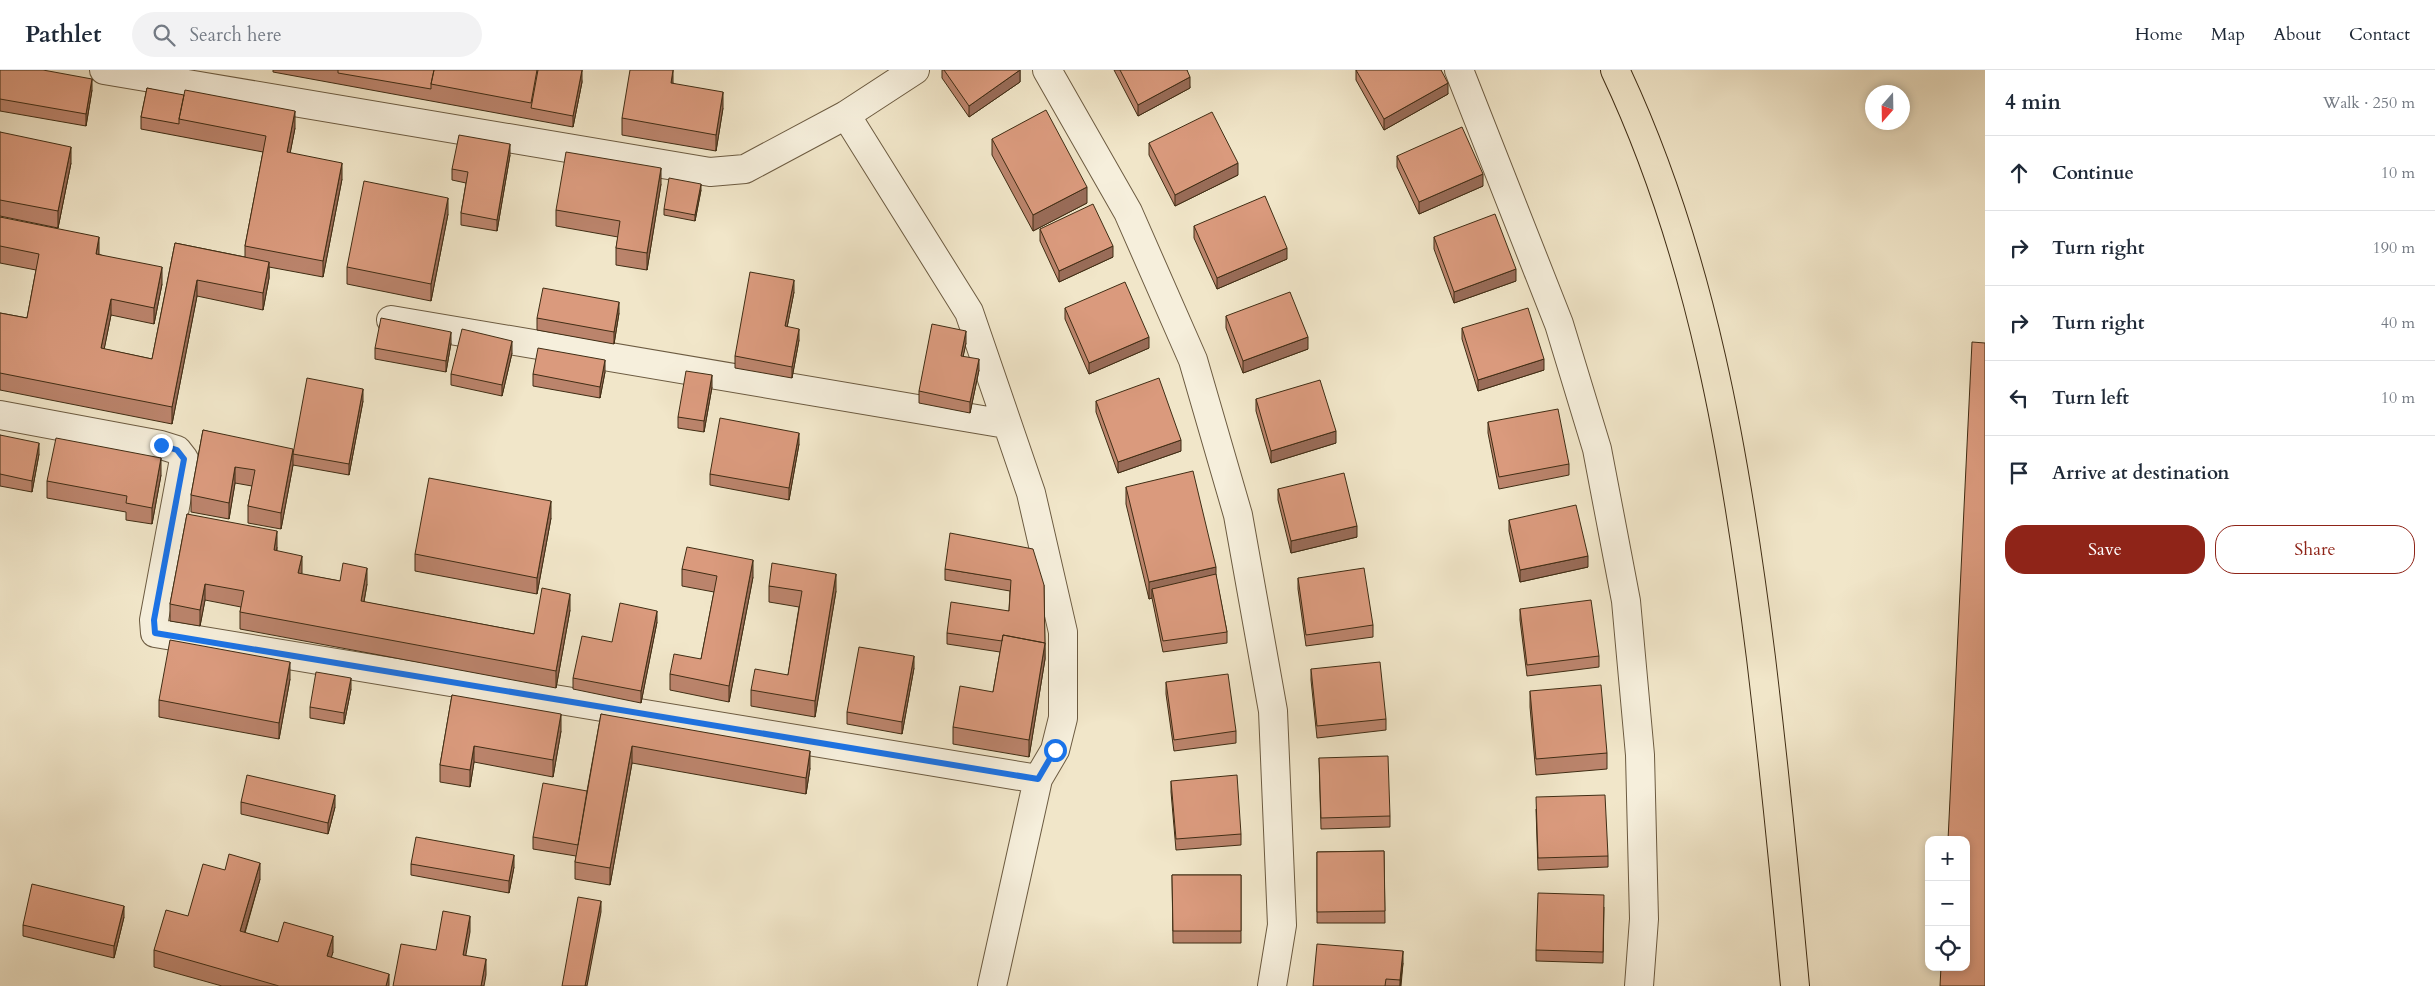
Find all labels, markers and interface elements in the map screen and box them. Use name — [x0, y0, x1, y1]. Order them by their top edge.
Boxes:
search box — [132, 12, 482, 57]
text: Pathlet — [25, 18, 102, 51]
icon: search — [150, 21, 178, 49]
text: Search here — [190, 22, 282, 48]
text: Home — [2135, 22, 2183, 47]
text: Map — [2211, 22, 2245, 47]
text: About — [2273, 22, 2321, 47]
text: Contact — [2349, 22, 2410, 47]
north arrow — [1865, 85, 1910, 130]
text: 4 min — [2005, 88, 2061, 117]
text: Walk · 250 m — [2323, 92, 2415, 114]
icon: ahead — [2005, 159, 2033, 187]
text: Continue — [2052, 160, 2134, 186]
text: 10 m — [2381, 162, 2415, 184]
icon: right — [2005, 234, 2033, 262]
text: Turn right — [2052, 235, 2144, 261]
text: 190 m — [2373, 237, 2415, 259]
icon: right — [2005, 309, 2033, 337]
text: Turn right — [2052, 310, 2144, 336]
text: 40 m — [2381, 312, 2415, 334]
icon: left — [2005, 384, 2033, 412]
text: Turn left — [2052, 385, 2129, 411]
text: 10 m — [2381, 387, 2415, 409]
route end — [150, 434, 173, 457]
icon: arrive — [2005, 459, 2033, 487]
text: Arrive at destination — [2052, 460, 2229, 486]
button: Save — [2005, 525, 2205, 574]
button: Share — [2215, 525, 2415, 574]
route start — [1044, 739, 1067, 762]
map controls — [1925, 836, 1970, 971]
button: + — [1925, 836, 1970, 881]
button: − — [1925, 881, 1970, 926]
button: locate — [1925, 926, 1970, 971]

